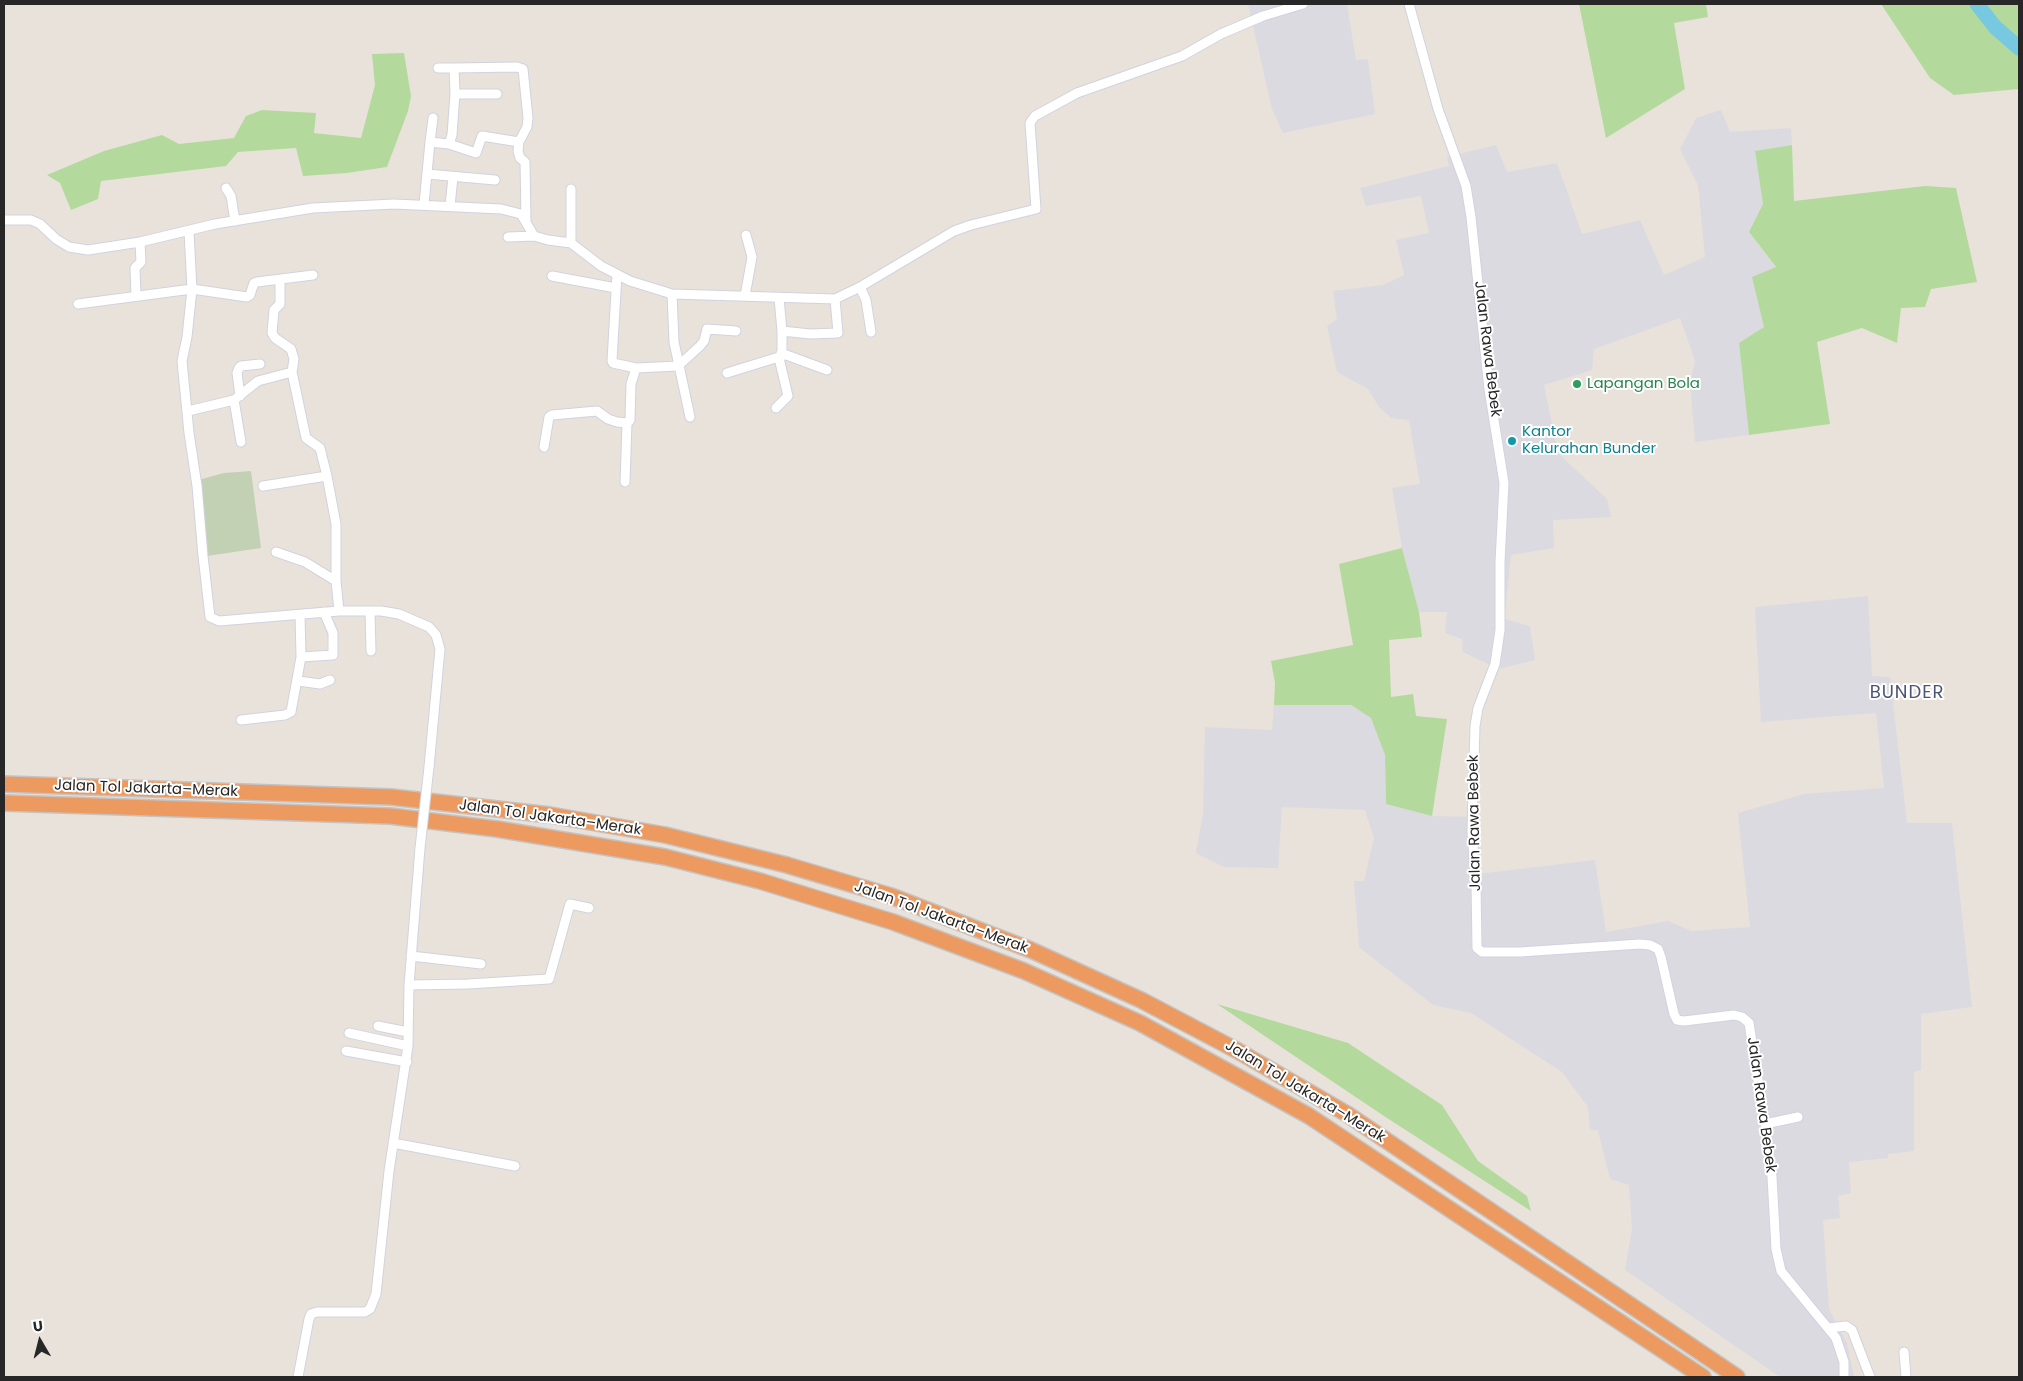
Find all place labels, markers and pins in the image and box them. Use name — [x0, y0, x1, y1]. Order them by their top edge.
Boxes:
place label: Lapangan Bola — [1587, 375, 1700, 393]
marker: Lapangan Bola — [1571, 378, 1583, 390]
place label: Kantor Kelurahan Bunder — [1522, 423, 1656, 458]
marker: Kantor Kelurahan Bunder — [1506, 435, 1518, 447]

